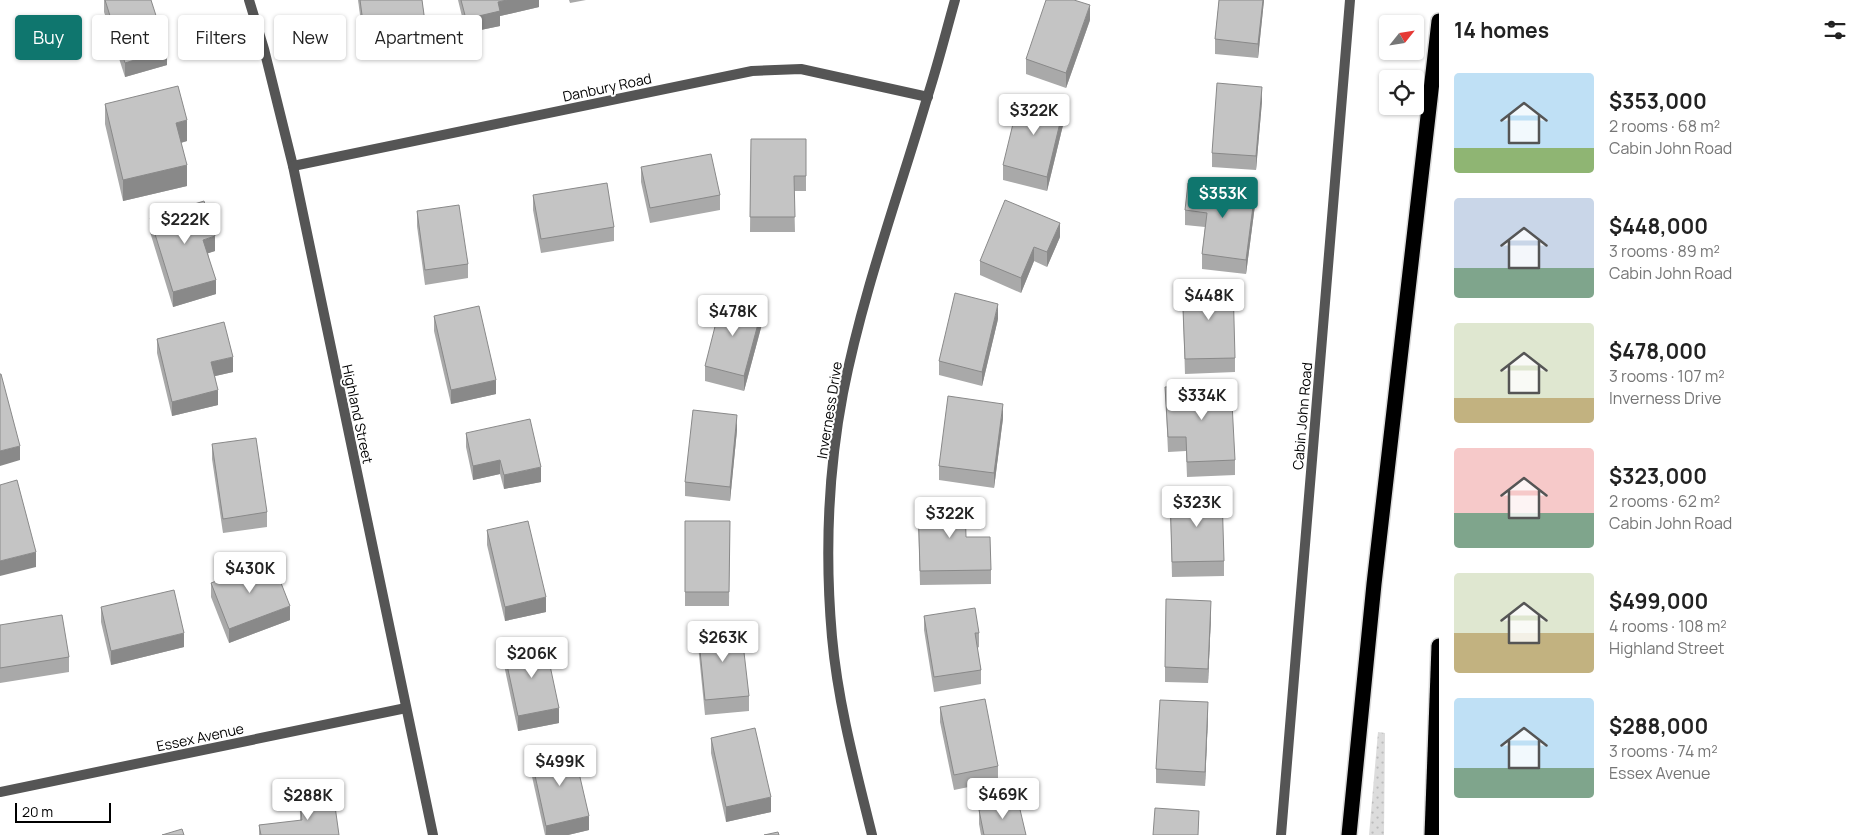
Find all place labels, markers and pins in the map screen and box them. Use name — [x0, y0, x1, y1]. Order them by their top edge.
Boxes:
pin: $322K — [999, 94, 1069, 136]
pin: $353K — [1188, 176, 1258, 219]
pin: $222K — [150, 202, 220, 245]
pin: $448K — [1174, 278, 1244, 321]
pin: $478K — [698, 294, 768, 337]
pin: $334K — [1167, 378, 1237, 421]
pin: $323K — [1162, 486, 1232, 528]
pin: $322K — [915, 496, 985, 539]
pin: $430K — [215, 552, 285, 594]
pin: $263K — [688, 620, 758, 663]
pin: $206K — [497, 636, 567, 679]
pin: $499K — [525, 744, 595, 787]
pin: $288K — [273, 778, 343, 821]
pin: $469K — [968, 778, 1038, 820]

